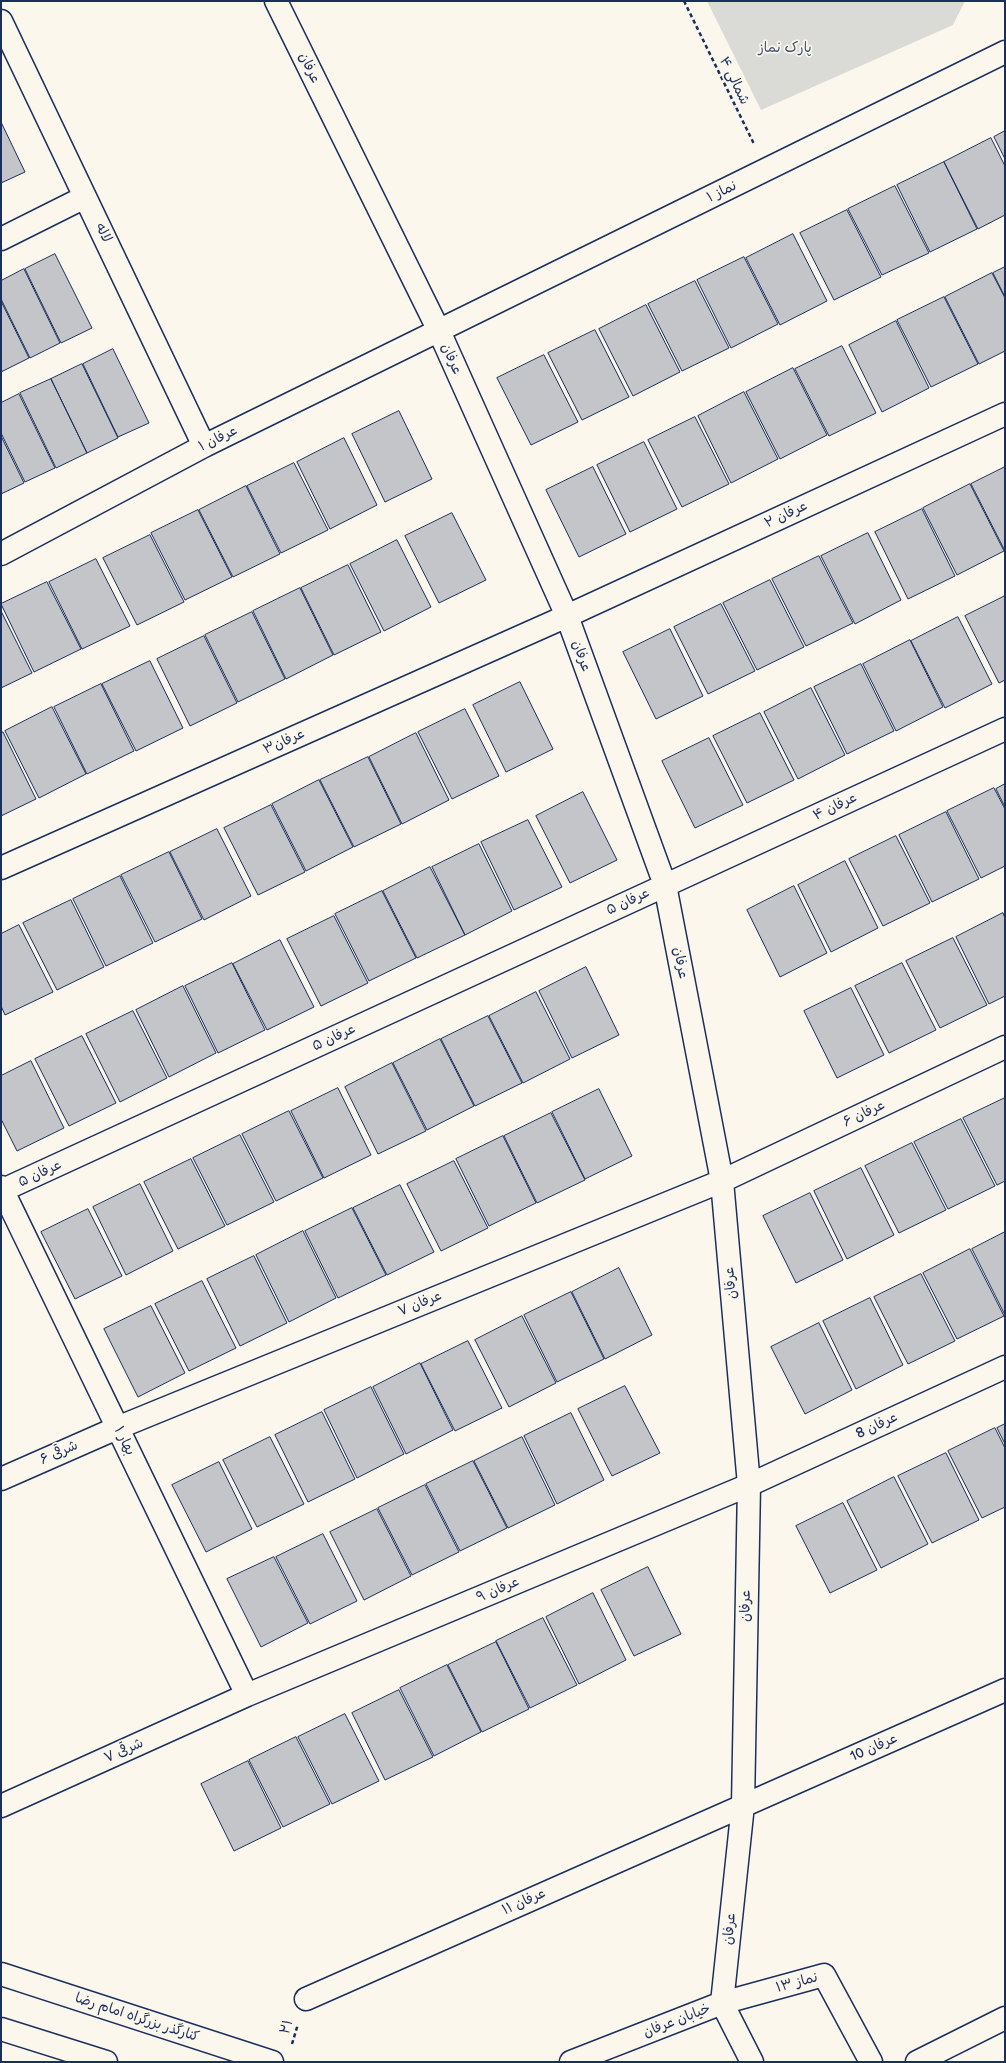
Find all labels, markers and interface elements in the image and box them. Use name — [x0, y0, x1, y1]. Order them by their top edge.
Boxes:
park label: پارک نماز — [758, 40, 812, 56]
street label: عرفان — [294, 50, 324, 86]
street label: ۴ شمالی — [715, 54, 753, 108]
street label: نماز ۱ — [704, 178, 740, 206]
street label: لاله — [91, 220, 115, 246]
street label: عرفان — [437, 341, 465, 377]
street label: عرفان ۱ — [196, 422, 240, 456]
street label: عرفان ۲ — [762, 498, 810, 532]
street label: عرفان — [568, 638, 594, 674]
street label: عرفان۳ — [261, 725, 307, 759]
street label: عرفان ۴ — [810, 790, 860, 824]
street label: عرفان ۵ — [604, 885, 652, 919]
street label: عرفان — [669, 946, 691, 980]
street label: عرفان ۵ — [310, 1021, 358, 1055]
street label: عرفان ۶ — [840, 1097, 888, 1131]
street label: عرفان ۵ — [16, 1157, 64, 1191]
street label: عرفان — [721, 1266, 741, 1300]
street label: عرفان ۷ — [396, 1288, 444, 1320]
street label: عرفان 8 — [854, 1409, 900, 1443]
street label: بهار ۱ — [110, 1424, 138, 1458]
street label: شرقی ۶ — [37, 1437, 81, 1469]
street label: عرفان ۹ — [474, 1574, 522, 1606]
street label: عرفان — [737, 1590, 755, 1622]
street label: عرفان 10 — [848, 1730, 900, 1766]
street label: شرقی ۷ — [102, 1735, 146, 1767]
street label: عرفان ۱۱ — [500, 1885, 548, 1919]
street label: عرفان — [720, 1912, 740, 1946]
street label: نماز ۱۳ — [774, 1969, 820, 1997]
street label: کنارگذر بزرگراه امام رضا — [73, 1990, 201, 2046]
street label: خیابان عرفان — [641, 2001, 713, 2041]
street label: ۲۱ — [277, 2018, 297, 2036]

